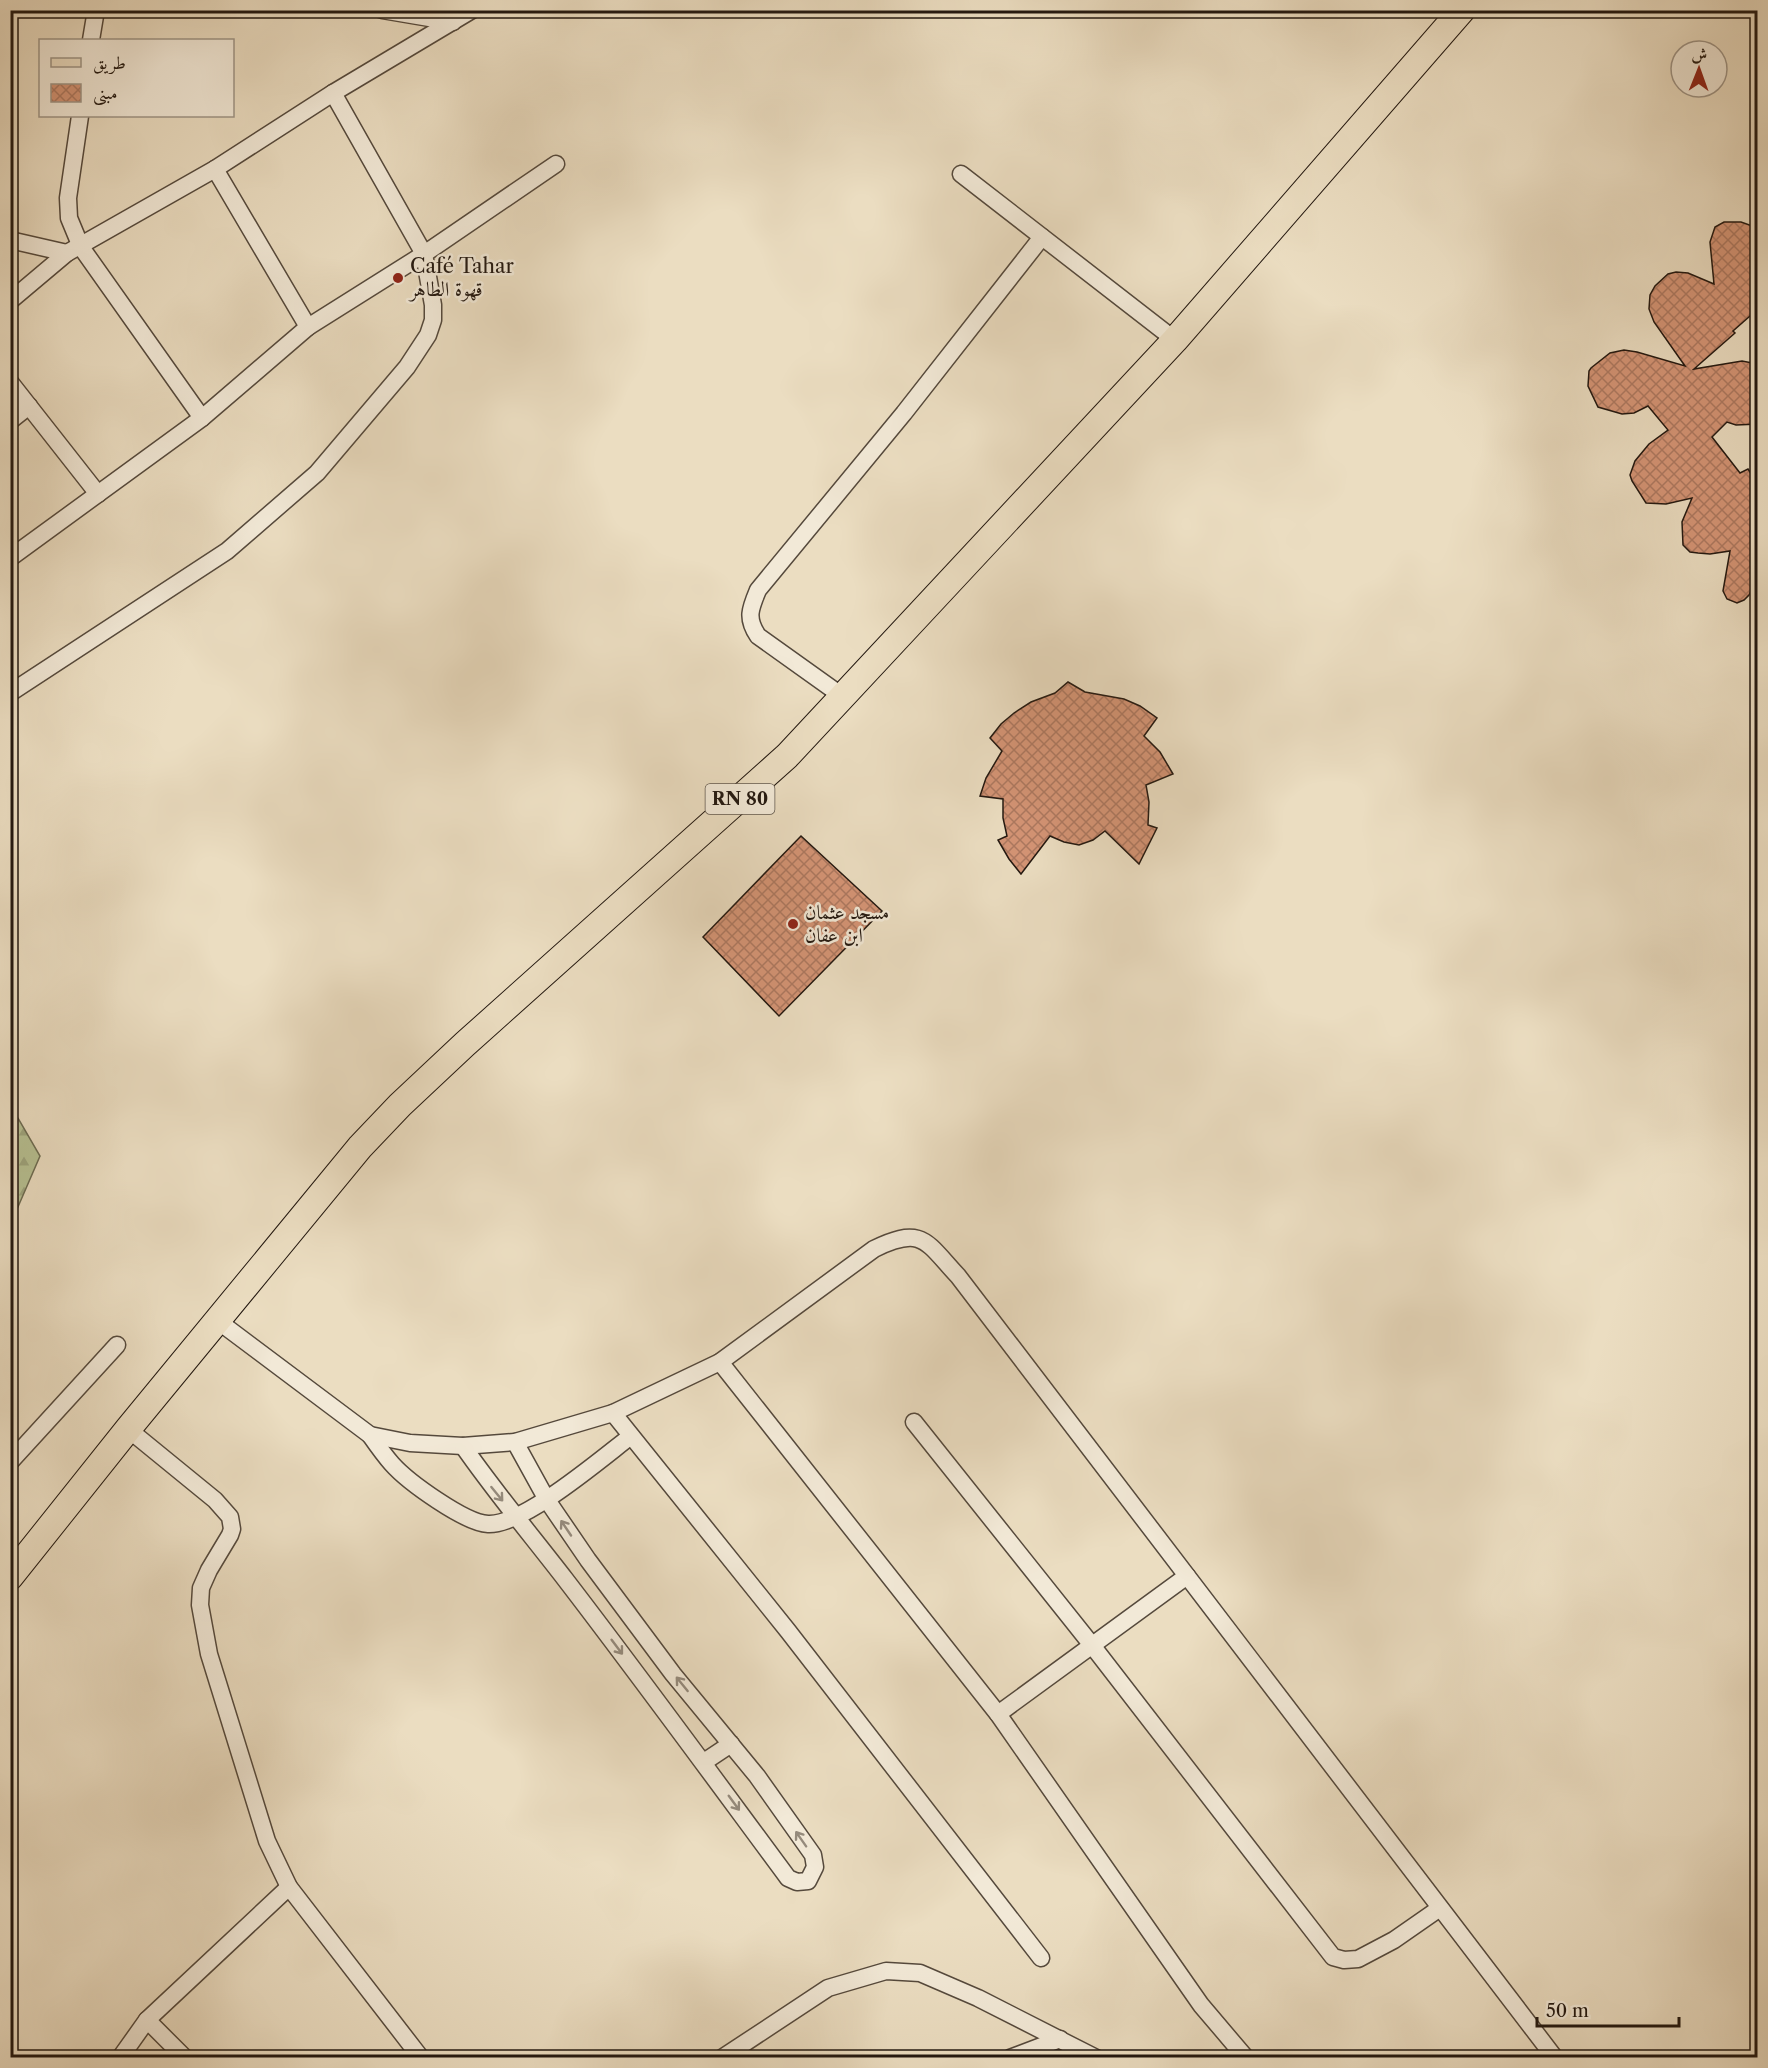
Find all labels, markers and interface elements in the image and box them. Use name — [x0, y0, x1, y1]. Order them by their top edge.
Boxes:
legend — [39, 39, 234, 117]
north arrow — [1669, 39, 1729, 99]
text: ش — [1691, 44, 1707, 64]
text: طريق — [93, 52, 126, 75]
text: مبنى — [93, 82, 118, 106]
place label: Café Tahar قهوة الطاهر — [408, 254, 515, 302]
marker: Café Tahar قهوة الطاهر — [391, 271, 405, 285]
road number: RN 80 — [706, 784, 774, 814]
place label: مسجد عثمان ابن عفان — [805, 900, 889, 947]
marker: مسجد عثمان ابن عفان — [786, 917, 800, 931]
one-way arrow — [490, 1485, 503, 1501]
one-way arrow — [560, 1520, 572, 1537]
one-way arrow — [610, 1639, 623, 1655]
one-way arrow — [676, 1677, 689, 1693]
one-way arrow — [727, 1795, 740, 1811]
one-way arrow — [795, 1831, 807, 1847]
scale bar — [1537, 1990, 1680, 2028]
text: 50 m — [1546, 2000, 1589, 2022]

